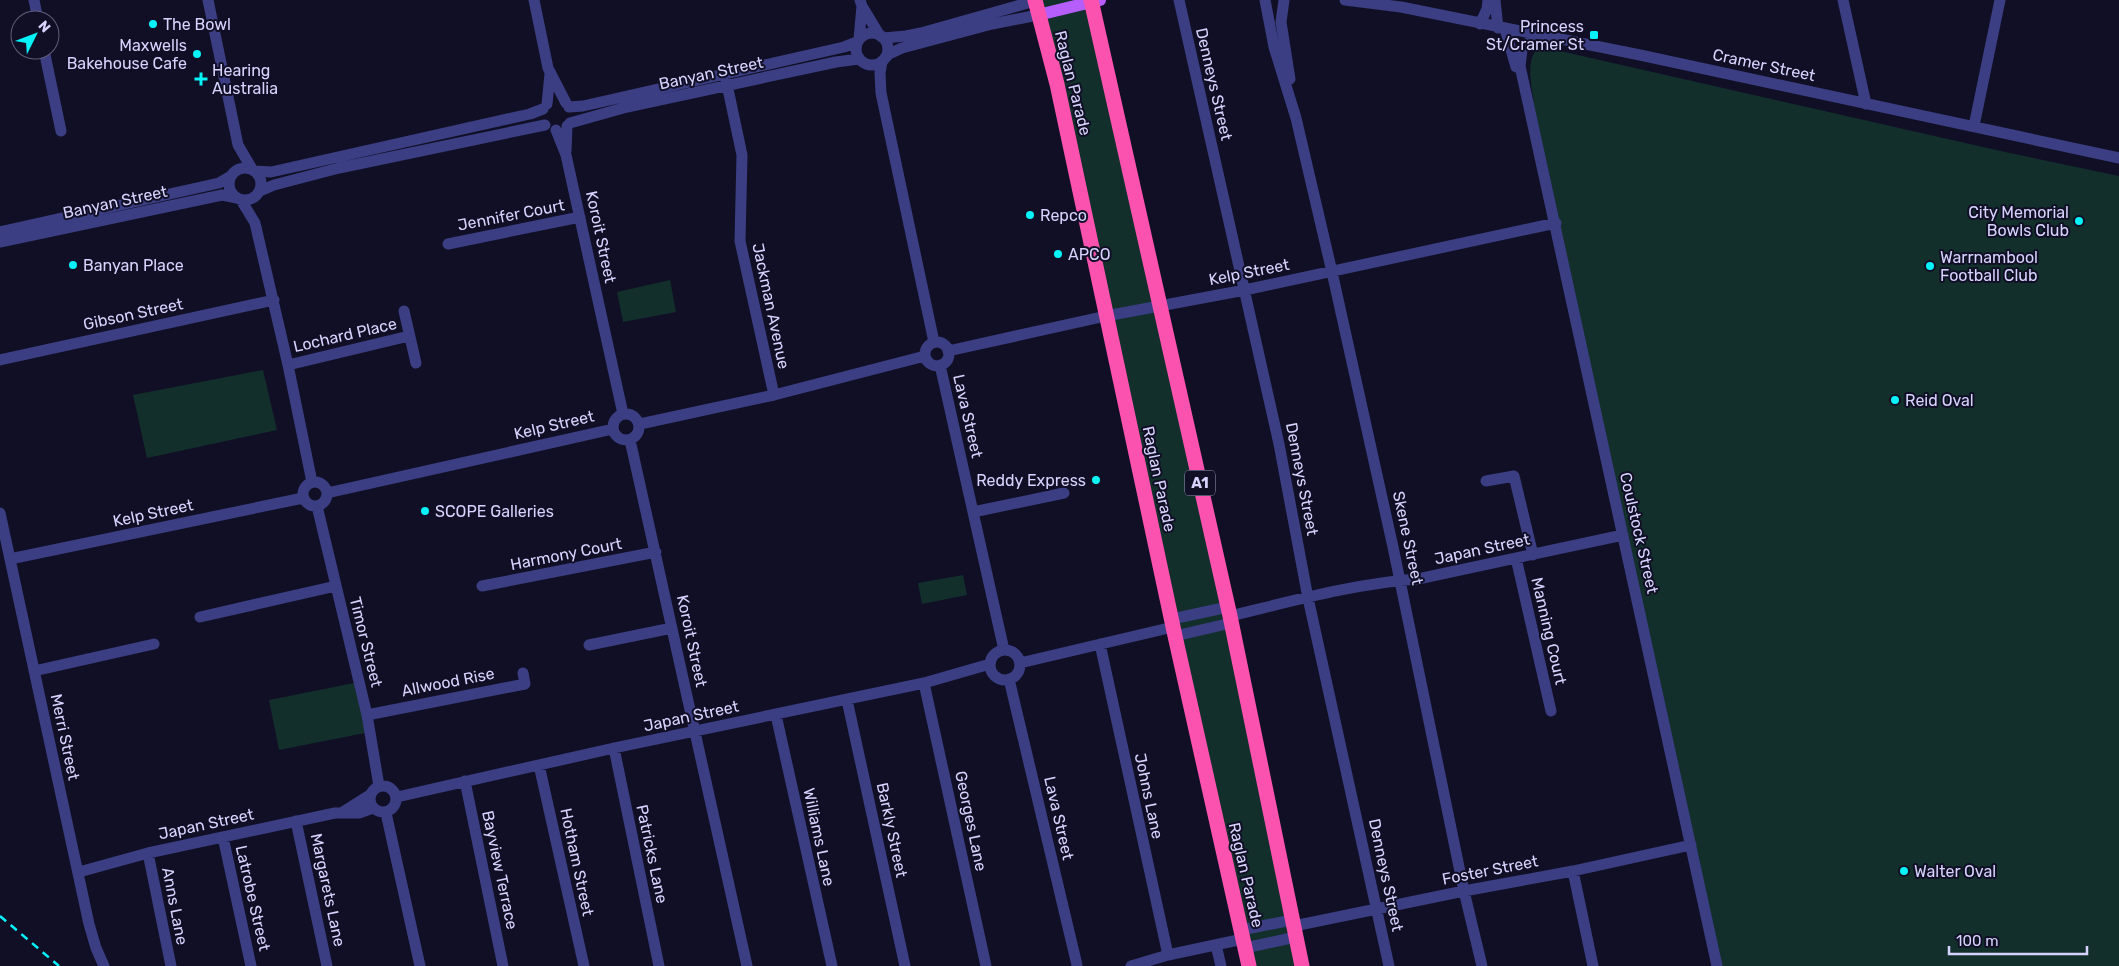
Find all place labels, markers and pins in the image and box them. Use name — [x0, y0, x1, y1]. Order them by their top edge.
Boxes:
place label: The Bowl — [163, 15, 231, 34]
place label: Princess St/Cramer St — [1486, 17, 1584, 54]
marker: The Bowl — [147, 18, 159, 30]
marker: Princess St/Cramer St — [1588, 29, 1600, 41]
place label: Maxwells Bakehouse Cafe — [67, 36, 187, 73]
marker: Maxwells Bakehouse Cafe — [191, 48, 203, 60]
place label: Hearing Australia — [212, 61, 278, 98]
marker: Hearing Australia — [194, 72, 208, 86]
place label: City Memorial Bowls Club — [1968, 203, 2069, 240]
place label: Repco — [1040, 206, 1087, 225]
marker: Repco — [1024, 209, 1036, 221]
marker: City Memorial Bowls Club — [2073, 215, 2085, 227]
place label: APCO — [1068, 245, 1110, 264]
marker: APCO — [1052, 248, 1064, 260]
place label: Warrnambool Football Club — [1940, 248, 2038, 285]
place label: Banyan Place — [83, 256, 184, 275]
marker: Banyan Place — [67, 259, 79, 271]
marker: Warrnambool Football Club — [1924, 260, 1936, 272]
place label: Reid Oval — [1905, 391, 1974, 410]
marker: Reid Oval — [1889, 394, 1901, 406]
place label: Reddy Express — [976, 471, 1086, 490]
marker: Reddy Express — [1090, 474, 1102, 486]
place label: SCOPE Galleries — [435, 502, 554, 521]
marker: SCOPE Galleries — [419, 505, 431, 517]
place label: Walter Oval — [1914, 862, 1996, 881]
marker: Walter Oval — [1898, 865, 1910, 877]

